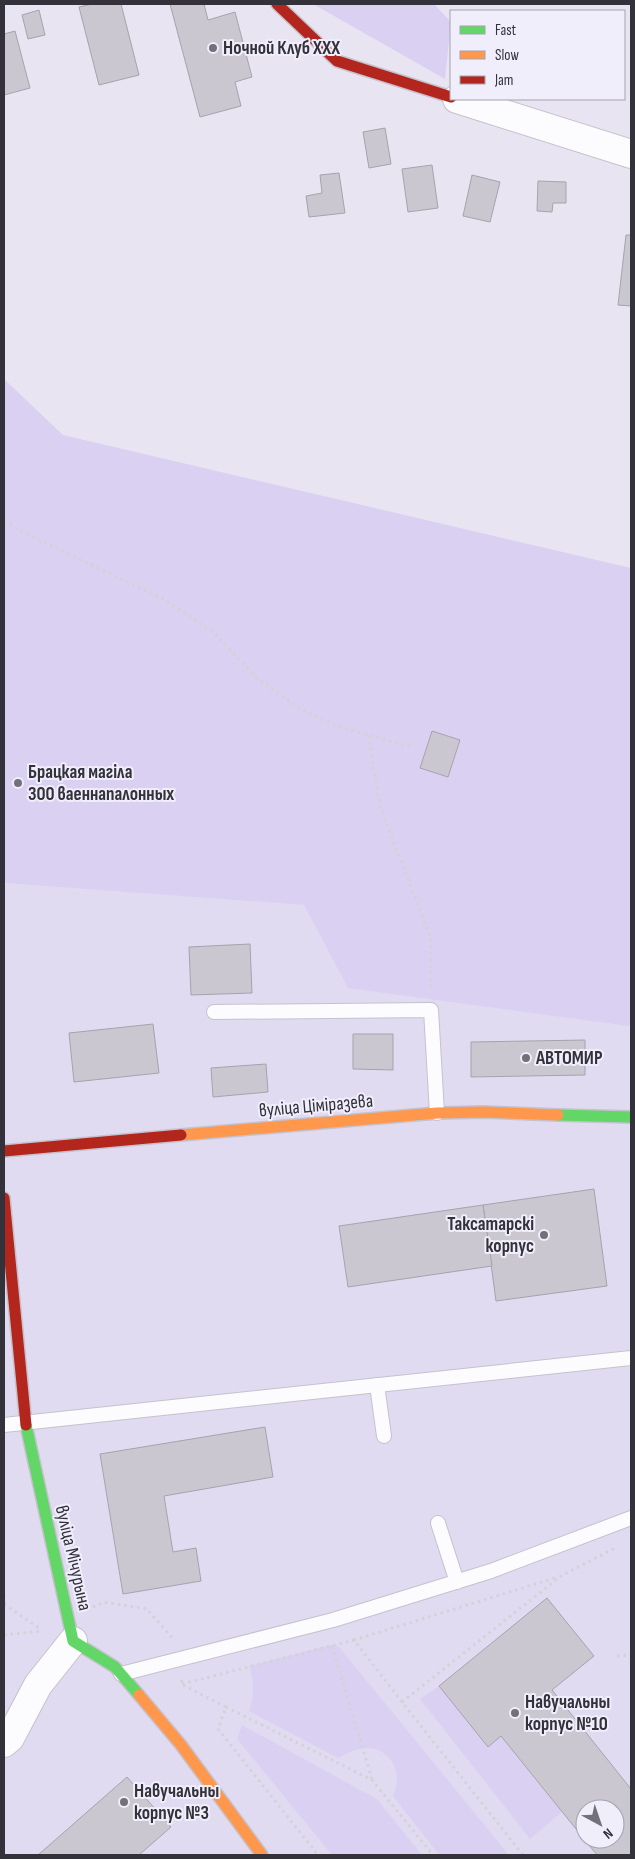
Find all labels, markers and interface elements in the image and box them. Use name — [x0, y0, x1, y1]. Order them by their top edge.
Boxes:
legend — [450, 10, 625, 100]
text: Fast — [495, 21, 517, 40]
place label: Ночной Клуб ХХХ — [223, 37, 340, 60]
marker: Ночной Клуб ХХХ — [207, 42, 219, 54]
text: Slow — [495, 46, 519, 65]
text: Jam — [494, 71, 513, 90]
place label: Брацкая магіла 300 ваеннапалонных — [28, 761, 174, 806]
marker: Брацкая магіла 300 ваеннапалонных — [12, 777, 24, 789]
place label: АВТОМИР — [535, 1047, 603, 1070]
marker: АВТОМИР — [520, 1052, 532, 1064]
street label: вуліца Ціміразева — [258, 1090, 374, 1122]
place label: Таксатарскі корпус — [447, 1213, 534, 1258]
marker: Таксатарскі корпус — [538, 1229, 550, 1241]
street label: вуліца Мічурына — [50, 1503, 96, 1613]
place label: Навучальны корпус №10 — [525, 1691, 610, 1736]
marker: Навучальны корпус №10 — [509, 1707, 521, 1719]
place label: Навучальны корпус №3 — [134, 1780, 219, 1825]
marker: Навучальны корпус №3 — [118, 1796, 130, 1808]
north arrow — [575, 1799, 625, 1849]
text: N — [600, 1825, 616, 1842]

